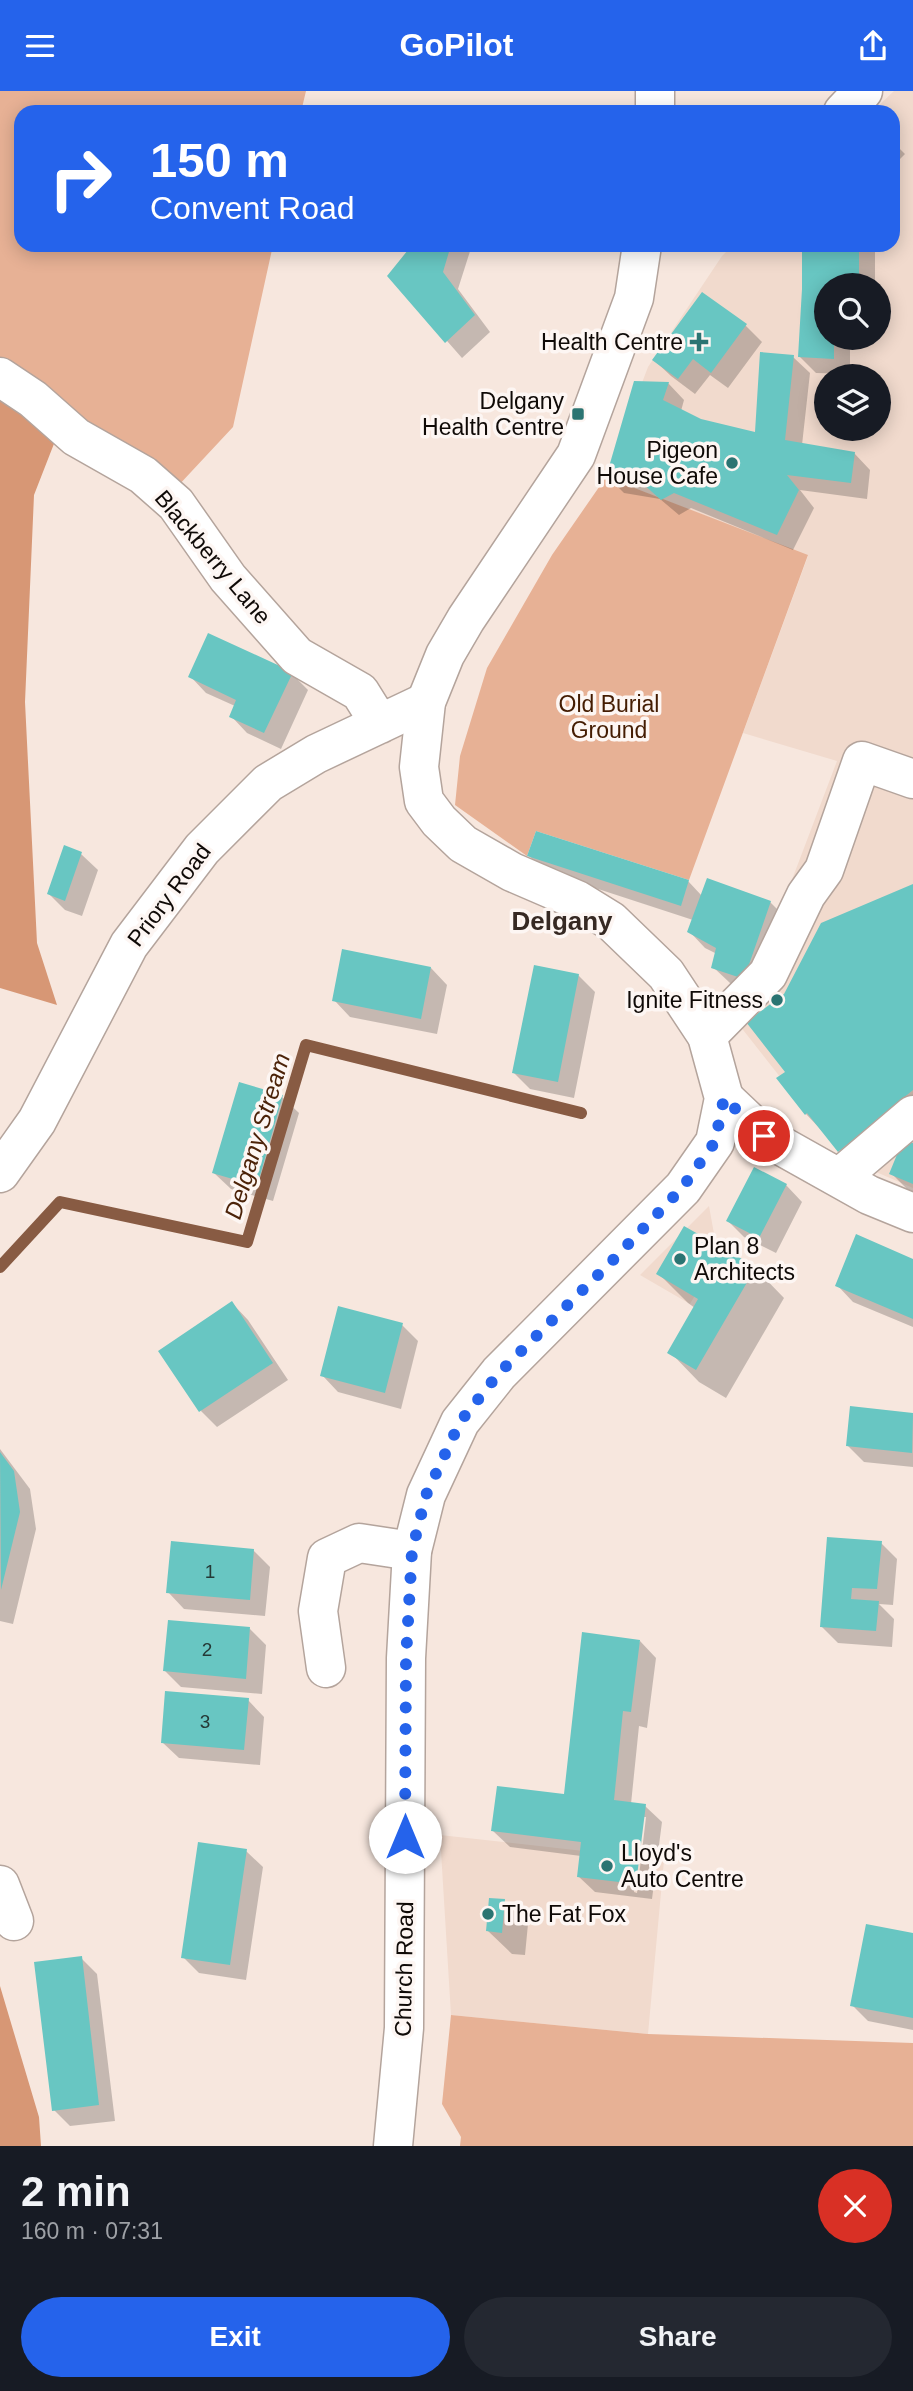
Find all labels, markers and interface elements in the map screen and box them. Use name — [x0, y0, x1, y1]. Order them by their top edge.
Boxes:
icon: menu — [21, 27, 59, 65]
text: GoPilot — [400, 27, 513, 63]
icon: share — [854, 27, 892, 65]
icon: right — [35, 133, 126, 224]
text: 150 m — [150, 133, 289, 187]
text: Convent Road — [150, 190, 355, 226]
map controls — [814, 273, 891, 441]
button: search — [814, 273, 891, 350]
place label: Health Centre — [541, 329, 683, 355]
marker: Health Centre — [689, 332, 709, 352]
button: layers — [814, 364, 891, 441]
place label: Delgany Health Centre — [422, 388, 564, 440]
marker: Delgany Health Centre — [570, 406, 586, 422]
place label: Pigeon House Cafe — [597, 437, 718, 489]
marker: Pigeon House Cafe — [724, 455, 740, 471]
street label: Blackberry Lane — [150, 485, 276, 629]
park label: Old Burial Ground — [559, 691, 659, 743]
street label: Priory Road — [122, 839, 216, 951]
district label: Delgany — [511, 906, 613, 936]
place label: Ignite Fitness — [626, 987, 763, 1013]
marker: Ignite Fitness — [769, 992, 785, 1008]
water label: Delgany Stream — [219, 1050, 295, 1222]
pin — [734, 1106, 794, 1166]
icon: arrive — [745, 1117, 783, 1155]
place label: Plan 8 Architects — [694, 1233, 795, 1285]
marker: Plan 8 Architects — [672, 1251, 688, 1267]
house number: 1 — [205, 1561, 215, 1582]
house number: 2 — [202, 1639, 212, 1660]
house number: 3 — [200, 1711, 210, 1732]
position arrow — [368, 1800, 442, 1874]
place label: Lloyd's Auto Centre — [621, 1840, 744, 1892]
marker: Lloyd's Auto Centre — [599, 1858, 615, 1874]
street label: Church Road — [390, 1901, 418, 2037]
place label: The Fat Fox — [502, 1901, 626, 1927]
marker: The Fat Fox — [480, 1906, 496, 1922]
text: 2 min — [21, 2168, 131, 2215]
button: close — [818, 2169, 892, 2243]
text: 160 m · 07:31 — [21, 2218, 163, 2244]
button: Exit — [21, 2297, 450, 2377]
button: Share — [464, 2297, 892, 2377]

